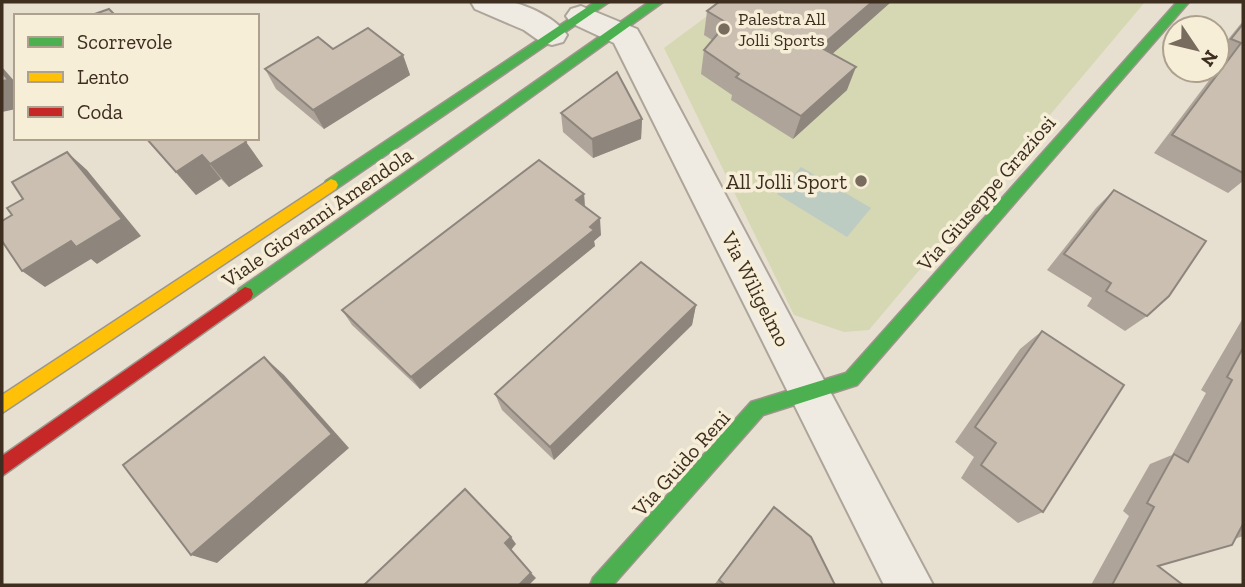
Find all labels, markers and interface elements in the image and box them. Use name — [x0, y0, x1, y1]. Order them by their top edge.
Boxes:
place label: Palestra All Jolli Sports — [738, 8, 826, 51]
legend — [14, 14, 259, 140]
north arrow — [1161, 14, 1231, 84]
marker: Palestra All Jolli Sports — [716, 21, 732, 37]
text: Scorrevole — [77, 29, 172, 54]
text: N — [1196, 46, 1223, 71]
text: Lento — [77, 64, 129, 89]
text: Coda — [77, 99, 123, 124]
street label: Via Giuseppe Graziosi — [911, 110, 1060, 277]
street label: Viale Giovanni Amendola — [216, 142, 417, 293]
place label: All Jolli Sport — [726, 169, 847, 194]
marker: All Jolli Sport — [853, 173, 869, 189]
street label: Via Wiligelmo — [716, 226, 796, 351]
street label: Via Guido Reni — [626, 405, 735, 522]

